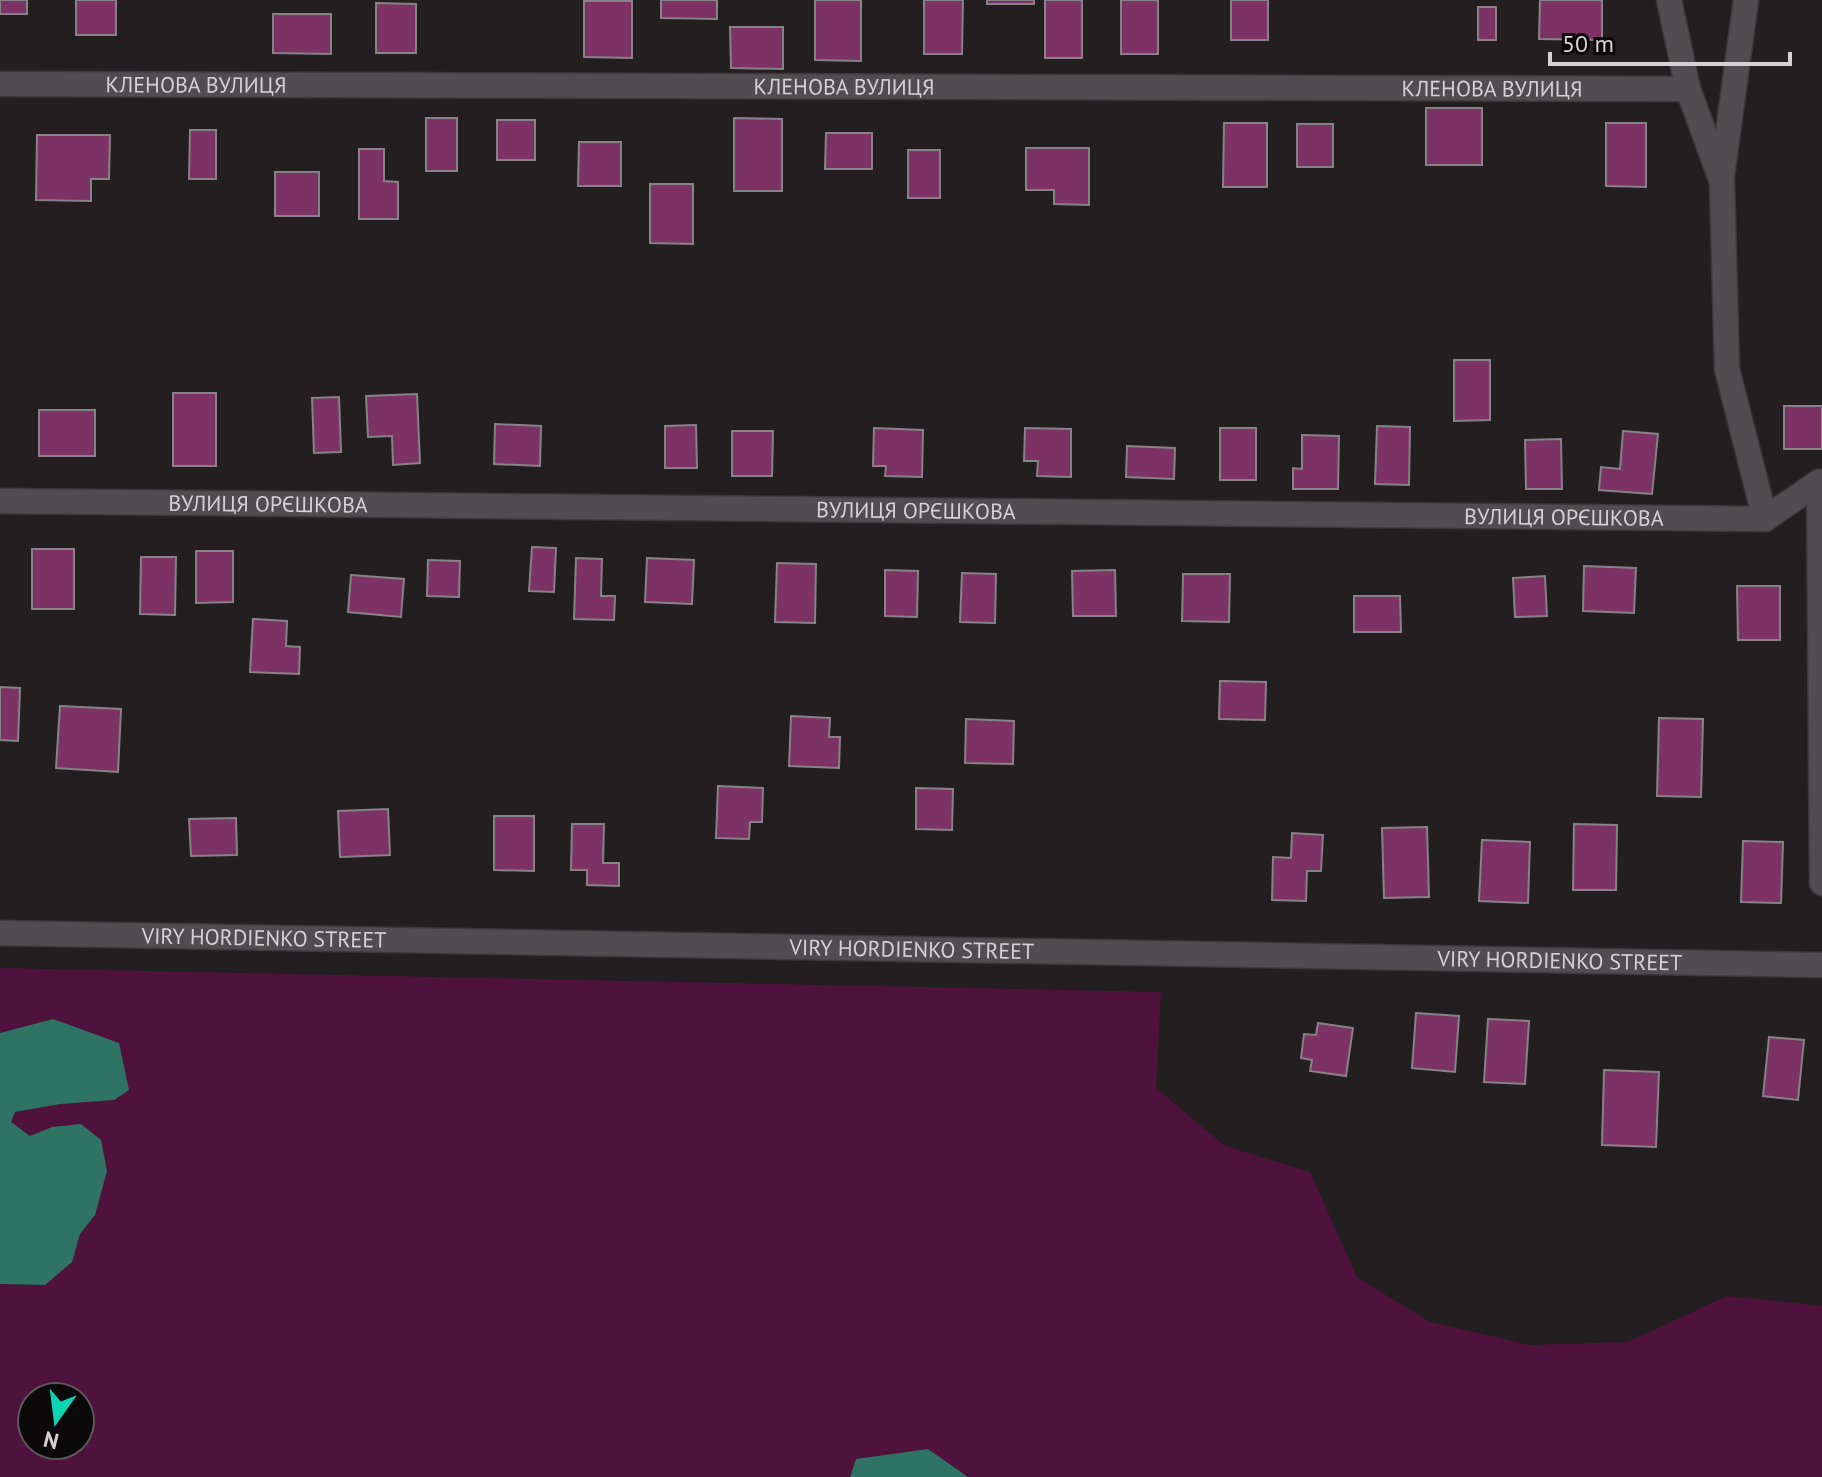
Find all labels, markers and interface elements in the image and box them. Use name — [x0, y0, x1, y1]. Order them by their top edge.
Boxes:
scale bar — [1550, 16, 1790, 66]
text: 50 m — [1562, 28, 1614, 59]
street label: КЛЕНОВА ВУЛИЦЯ — [105, 70, 287, 99]
street label: КЛЕНОВА ВУЛИЦЯ — [753, 72, 935, 101]
street label: КЛЕНОВА ВУЛИЦЯ — [1401, 74, 1583, 103]
street label: ВУЛИЦЯ ОРЄШКОВА — [168, 489, 368, 519]
street label: ВУЛИЦЯ ОРЄШКОВА — [816, 495, 1016, 525]
street label: ВУЛИЦЯ ОРЄШКОВА — [1464, 502, 1664, 532]
street label: VIRY HORDIENKO STREET — [140, 921, 387, 954]
street label: VIRY HORDIENKO STREET — [788, 933, 1034, 965]
street label: VIRY HORDIENKO STREET — [1436, 944, 1682, 977]
north arrow — [16, 1381, 96, 1461]
text: N — [41, 1425, 62, 1456]

